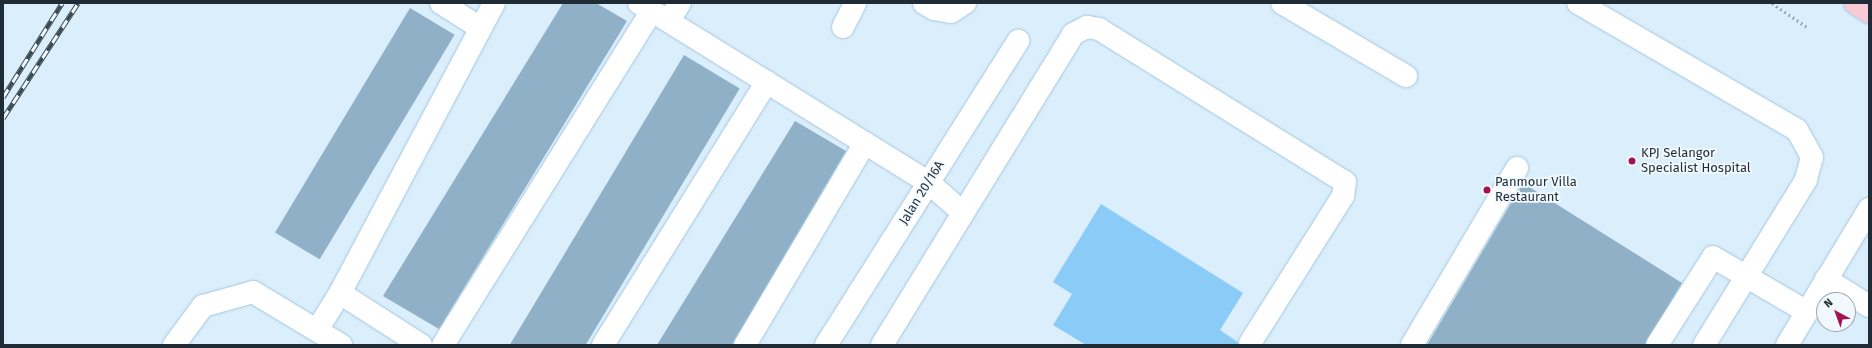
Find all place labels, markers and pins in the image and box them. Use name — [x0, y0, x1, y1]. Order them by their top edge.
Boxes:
place label: KPJ Selangor Specialist Hospital — [1641, 146, 1751, 177]
marker: KPJ Selangor Specialist Hospital — [1626, 155, 1638, 167]
place label: Panmour Villa Restaurant — [1495, 175, 1577, 206]
marker: Panmour Villa Restaurant — [1482, 185, 1492, 195]

